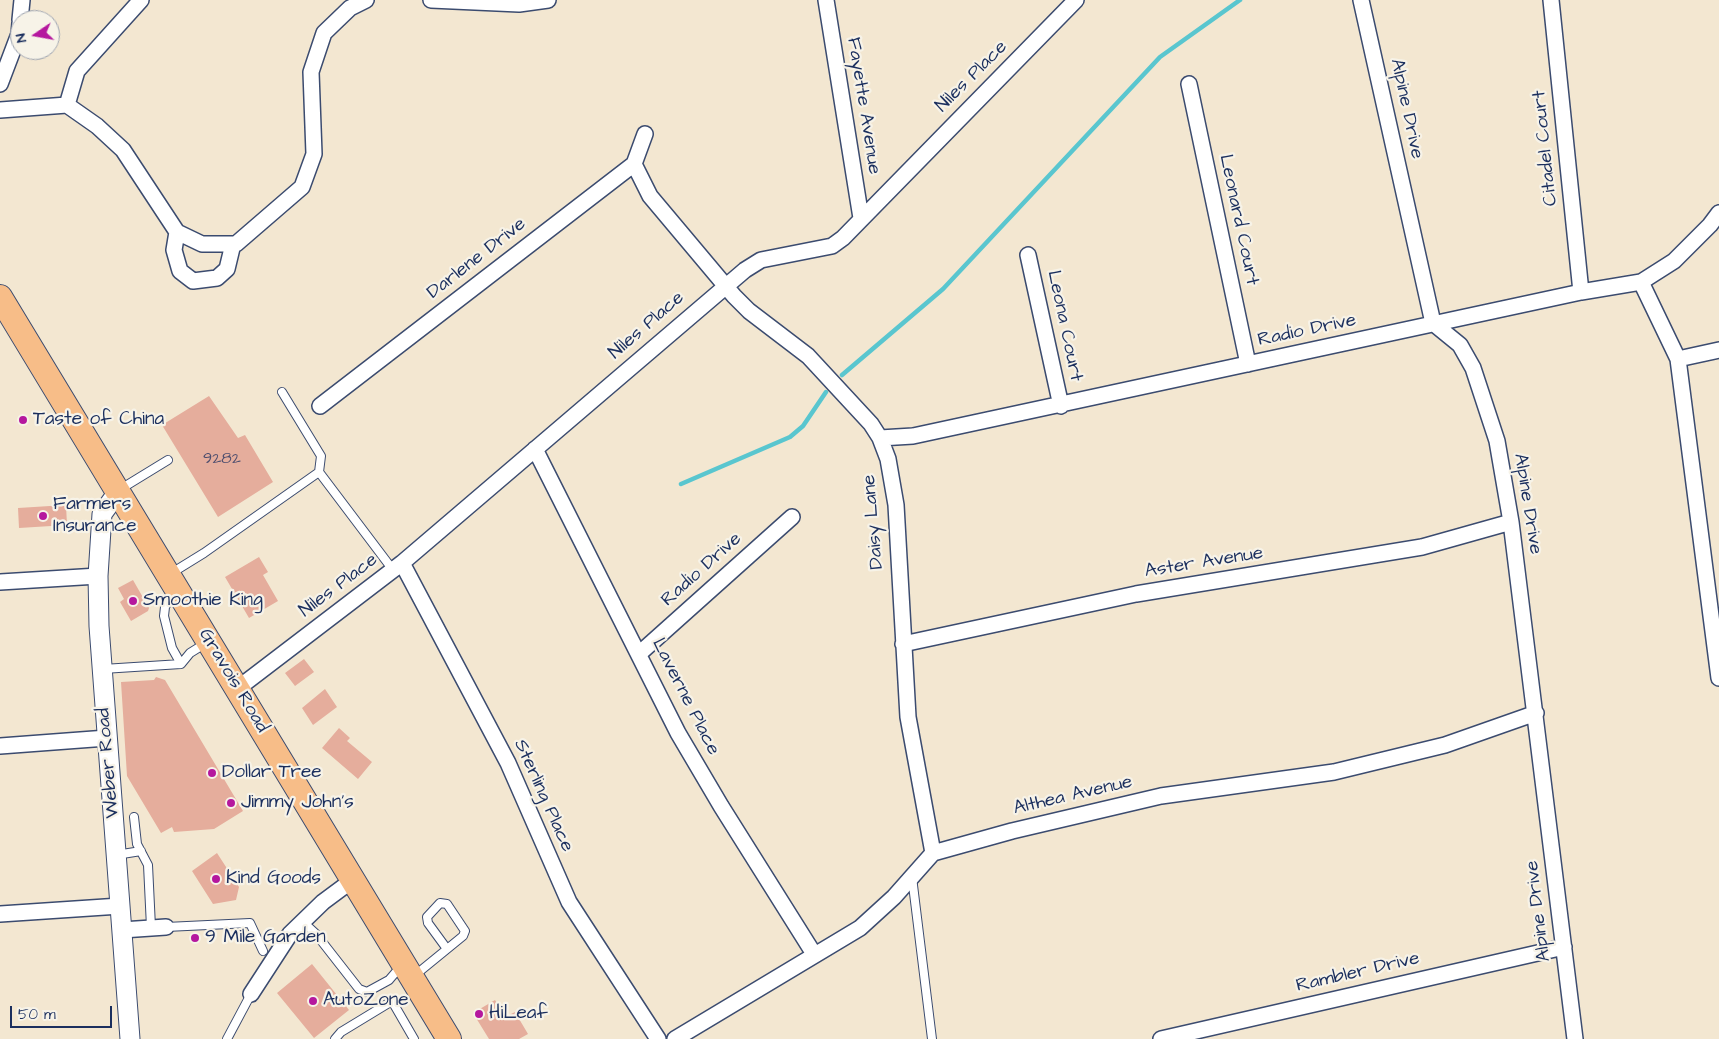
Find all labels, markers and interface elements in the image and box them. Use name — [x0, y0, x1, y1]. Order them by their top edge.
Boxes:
north arrow — [10, 10, 60, 60]
text: N — [11, 32, 32, 44]
street label: Fayette Avenue — [841, 36, 885, 176]
street label: Niles Place — [931, 36, 1013, 118]
street label: Alpine Drive — [1384, 57, 1428, 161]
street label: Citadel Court — [1529, 89, 1563, 207]
street label: Leonard Court — [1213, 153, 1263, 287]
street label: Darlene Drive — [423, 213, 531, 305]
street label: Leona Court — [1041, 268, 1087, 384]
street label: Niles Place — [605, 287, 689, 365]
street label: Radio Drive — [1256, 309, 1358, 353]
place label: Taste of China — [33, 409, 164, 431]
marker: Taste of China — [17, 414, 29, 426]
house number: 9282 — [203, 450, 241, 470]
street label: Alpine Drive — [1508, 452, 1546, 556]
street label: Daisy Lane — [859, 474, 889, 570]
place label: Farmers Insurance — [53, 494, 137, 538]
marker: Farmers Insurance — [37, 510, 49, 522]
street label: Radio Drive — [657, 528, 747, 612]
street label: Aster Avenue — [1143, 542, 1265, 584]
street label: Niles Place — [295, 549, 383, 623]
place label: Smoothie King — [143, 590, 263, 612]
marker: Smoothie King — [127, 595, 139, 607]
street label: Gravois Road — [193, 625, 273, 737]
street label: Laverne Place — [646, 635, 724, 759]
street label: Weber Road — [93, 707, 125, 819]
street label: Sterling Place — [508, 736, 578, 856]
place label: Dollar Tree — [222, 762, 322, 784]
marker: Dollar Tree — [206, 767, 218, 779]
street label: Althea Avenue — [1011, 771, 1135, 821]
place label: Jimmy John's — [241, 792, 354, 814]
marker: Jimmy John's — [225, 797, 237, 809]
street label: Alpine Drive — [1521, 859, 1557, 963]
place label: Kind Goods — [226, 868, 321, 890]
marker: Kind Goods — [210, 873, 222, 885]
place label: 9 Mile Garden — [205, 927, 326, 949]
marker: 9 Mile Garden — [189, 932, 201, 944]
street label: Rambler Drive — [1294, 948, 1422, 998]
place label: AutoZone — [323, 990, 409, 1012]
marker: AutoZone — [307, 995, 319, 1007]
scale bar — [12, 996, 115, 1028]
place label: HiLeaf — [489, 1003, 548, 1025]
text: 50 m — [18, 1004, 56, 1025]
marker: HiLeaf — [473, 1008, 485, 1020]

